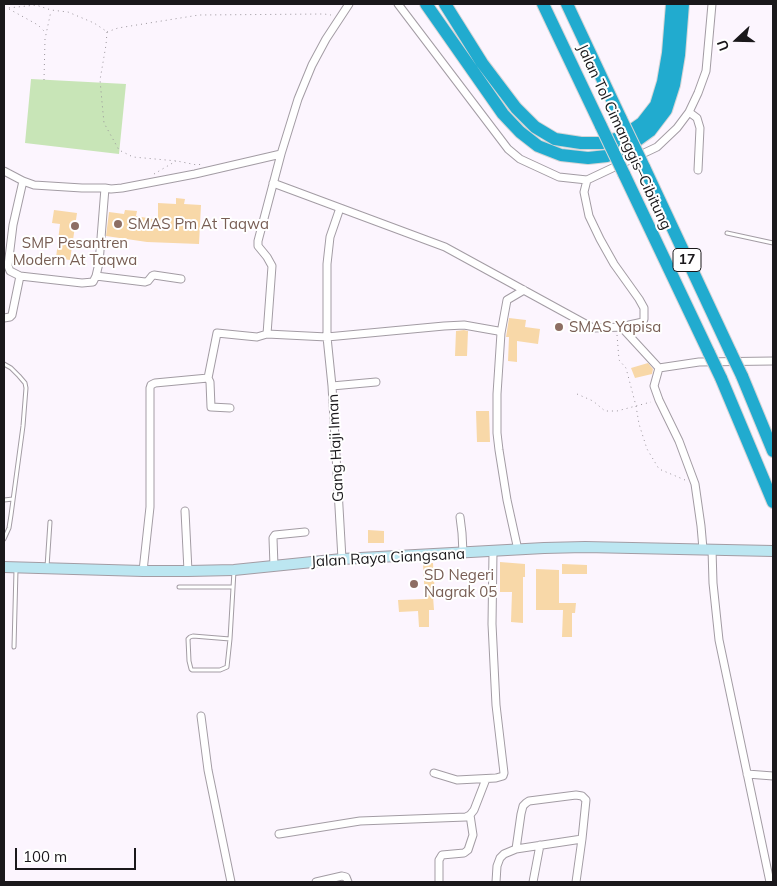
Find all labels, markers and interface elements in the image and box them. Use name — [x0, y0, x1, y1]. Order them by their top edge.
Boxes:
north arrow — [712, 15, 762, 65]
text: U — [713, 37, 733, 53]
street label: Jalan Tol Cimanggis–Cibitung — [573, 41, 675, 233]
place label: SMAS Pm At Taqwa — [128, 215, 269, 233]
marker: SMAS Pm At Taqwa — [112, 218, 124, 230]
marker: SMP Pesantren Modern At Taqwa — [69, 220, 81, 232]
place label: SMP Pesantren Modern At Taqwa — [13, 234, 137, 269]
road number: 17 — [673, 248, 701, 272]
place label: SMAS Yapisa — [569, 318, 661, 336]
marker: SMAS Yapisa — [553, 321, 565, 333]
street label: Gang Haji Iman — [324, 394, 348, 502]
street label: Jalan Raya Ciangsana — [311, 545, 465, 571]
place label: SD Negeri Nagrak 05 — [424, 566, 497, 601]
marker: SD Negeri Nagrak 05 — [408, 578, 420, 590]
scale bar — [18, 838, 139, 870]
text: 100 m — [23, 847, 67, 866]

